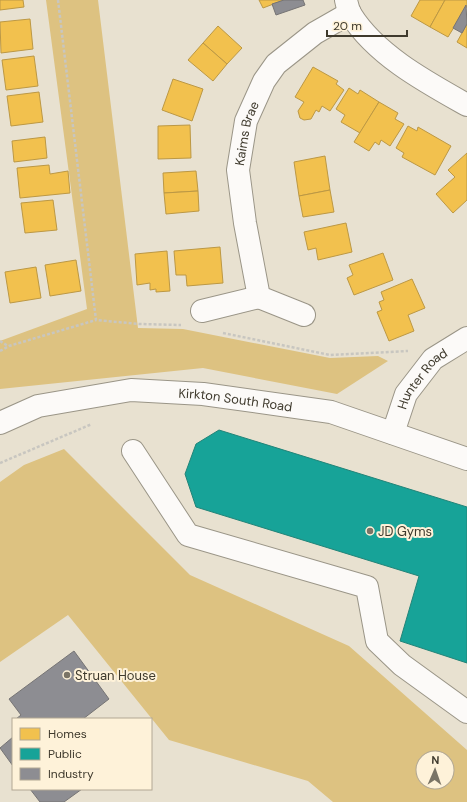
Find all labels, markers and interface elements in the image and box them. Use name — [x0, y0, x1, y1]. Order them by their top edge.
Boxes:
scale bar — [327, 12, 407, 38]
text: 20 m — [333, 18, 362, 34]
street label: Kaims Brae — [231, 98, 263, 167]
street label: Hunter Road — [394, 344, 451, 411]
street label: Kirkton South Road — [178, 385, 294, 415]
place label: JD Gyms — [378, 523, 432, 540]
marker: JD Gyms — [365, 526, 375, 536]
place label: Struan House — [75, 667, 156, 684]
marker: Struan House — [62, 670, 72, 680]
legend — [12, 718, 152, 790]
text: Homes — [48, 726, 87, 742]
text: Public — [48, 746, 82, 762]
north arrow — [415, 750, 455, 790]
text: N — [431, 753, 440, 767]
text: Industry — [48, 766, 94, 782]

